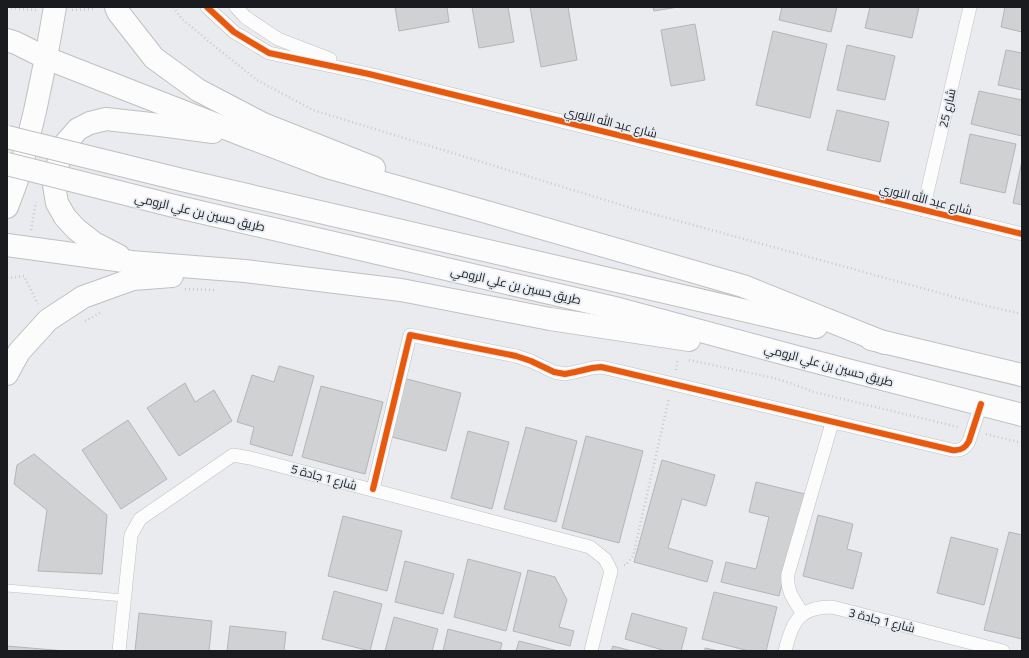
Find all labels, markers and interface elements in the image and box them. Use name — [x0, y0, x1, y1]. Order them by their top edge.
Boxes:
street label: شارع 25 — [933, 87, 961, 129]
street label: شارع عبد الله النوري — [562, 101, 659, 144]
street label: شارع عبد الله النوري — [877, 178, 974, 221]
street label: طريق حسين بن علي الرومي — [133, 188, 267, 237]
street label: طريق حسين بن علي الرومي — [449, 261, 583, 310]
street label: طريق حسين بن علي الرومي — [762, 339, 896, 392]
street label: شارع 1 جادة 5 — [289, 459, 359, 495]
street label: شارع 1 جادة 3 — [847, 603, 917, 637]

